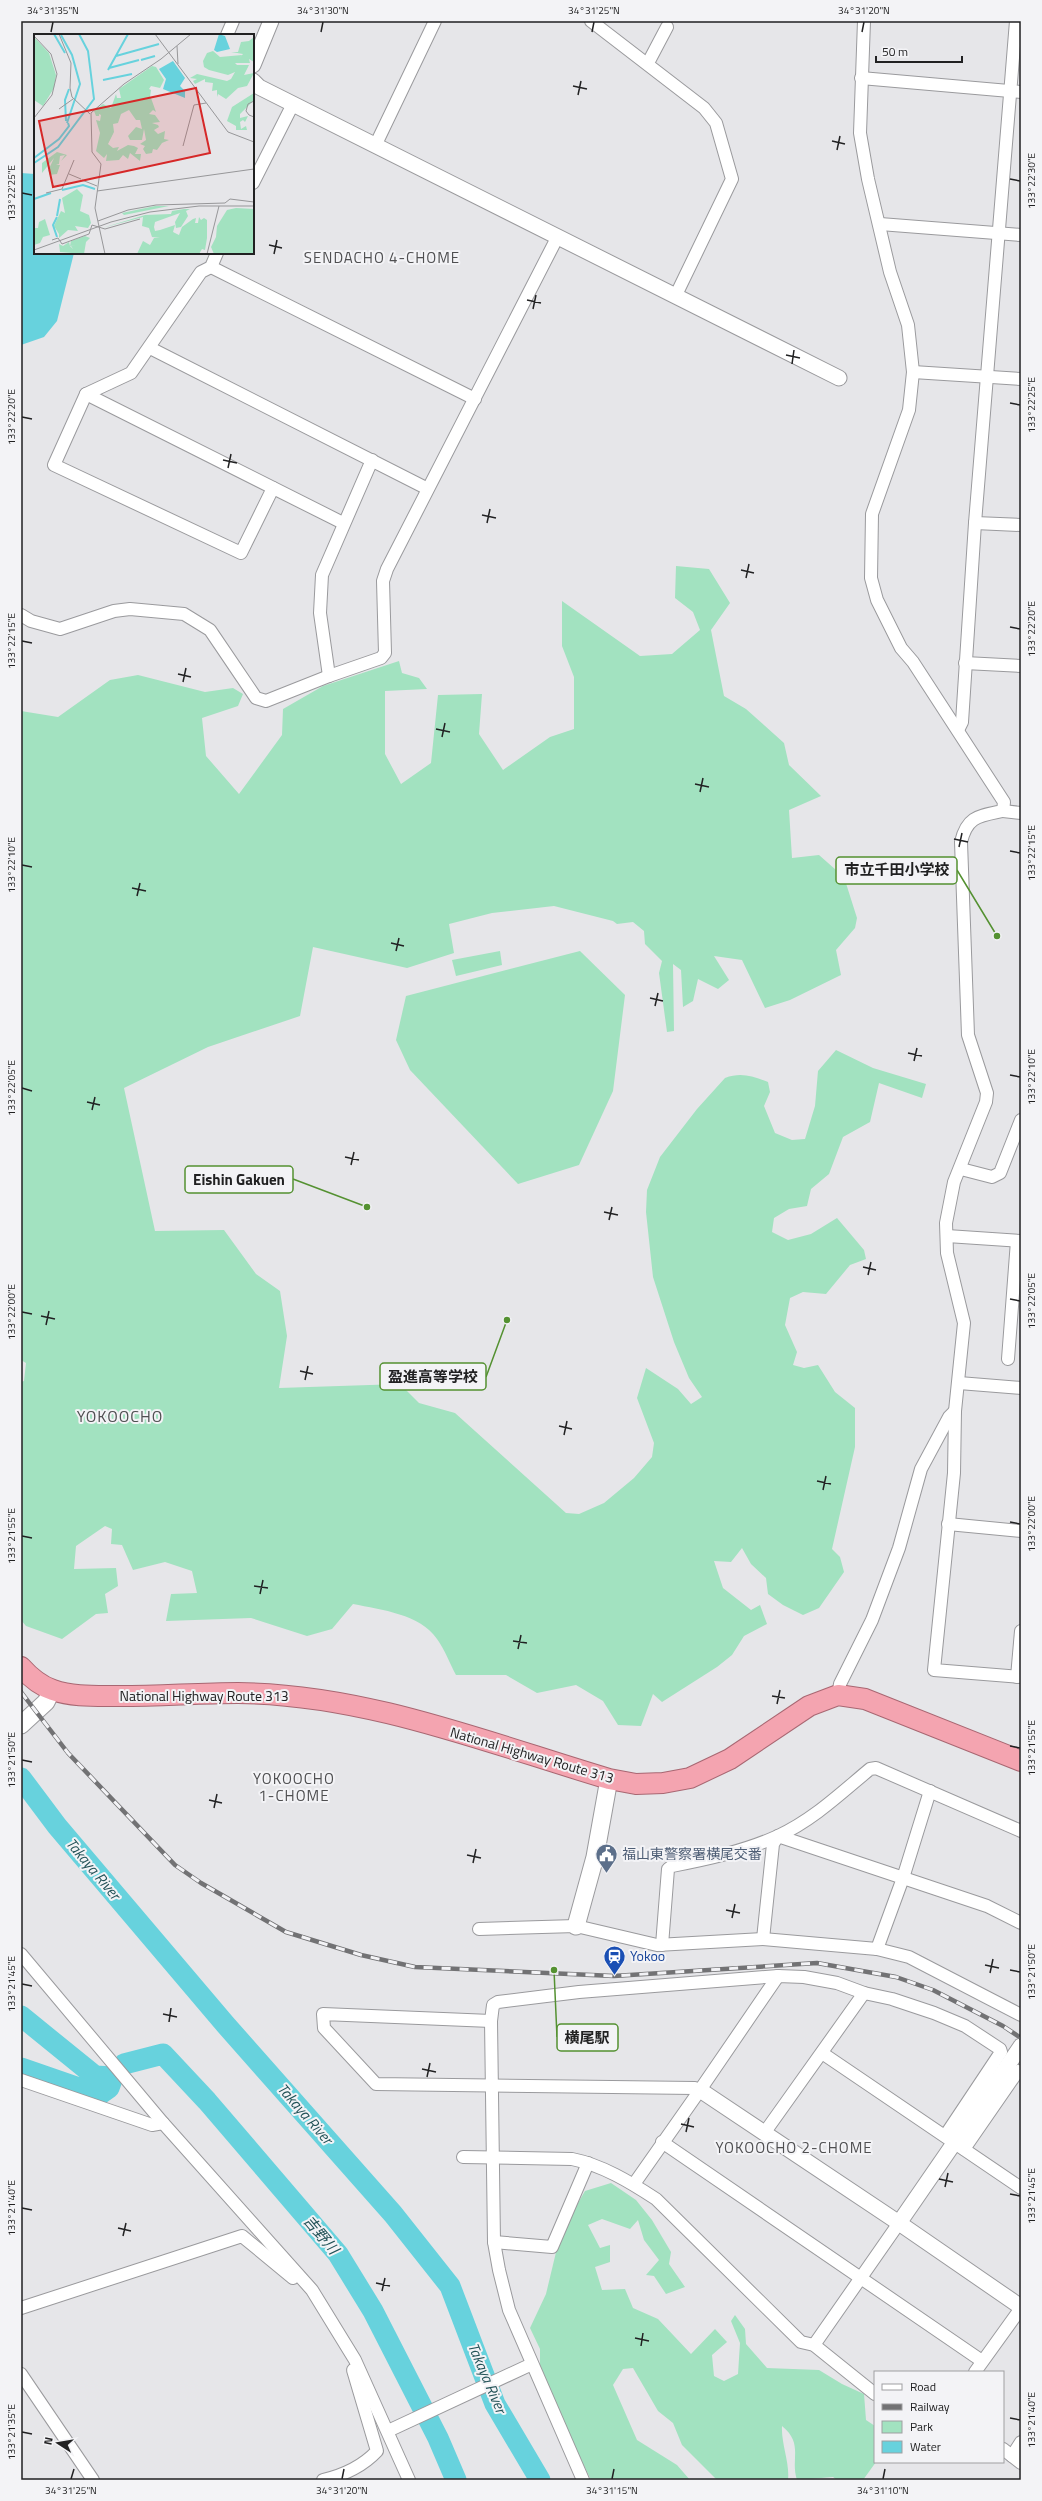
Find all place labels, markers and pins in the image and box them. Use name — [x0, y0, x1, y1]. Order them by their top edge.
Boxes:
callout: 市立千田小学校 — [836, 857, 957, 884]
callout: Eishin Gakuen — [185, 1166, 293, 1193]
callout: 盈進高等学校 — [380, 1363, 486, 1390]
public building icon: 福山東警察署横尾交番 — [594, 1841, 620, 1874]
place label: 福山東警察署横尾交番 — [622, 1843, 762, 1864]
station icon: Yokoo — [601, 1943, 627, 1976]
place label: Yokoo — [630, 1945, 665, 1966]
callout: 横尾駅 — [557, 2024, 618, 2051]

